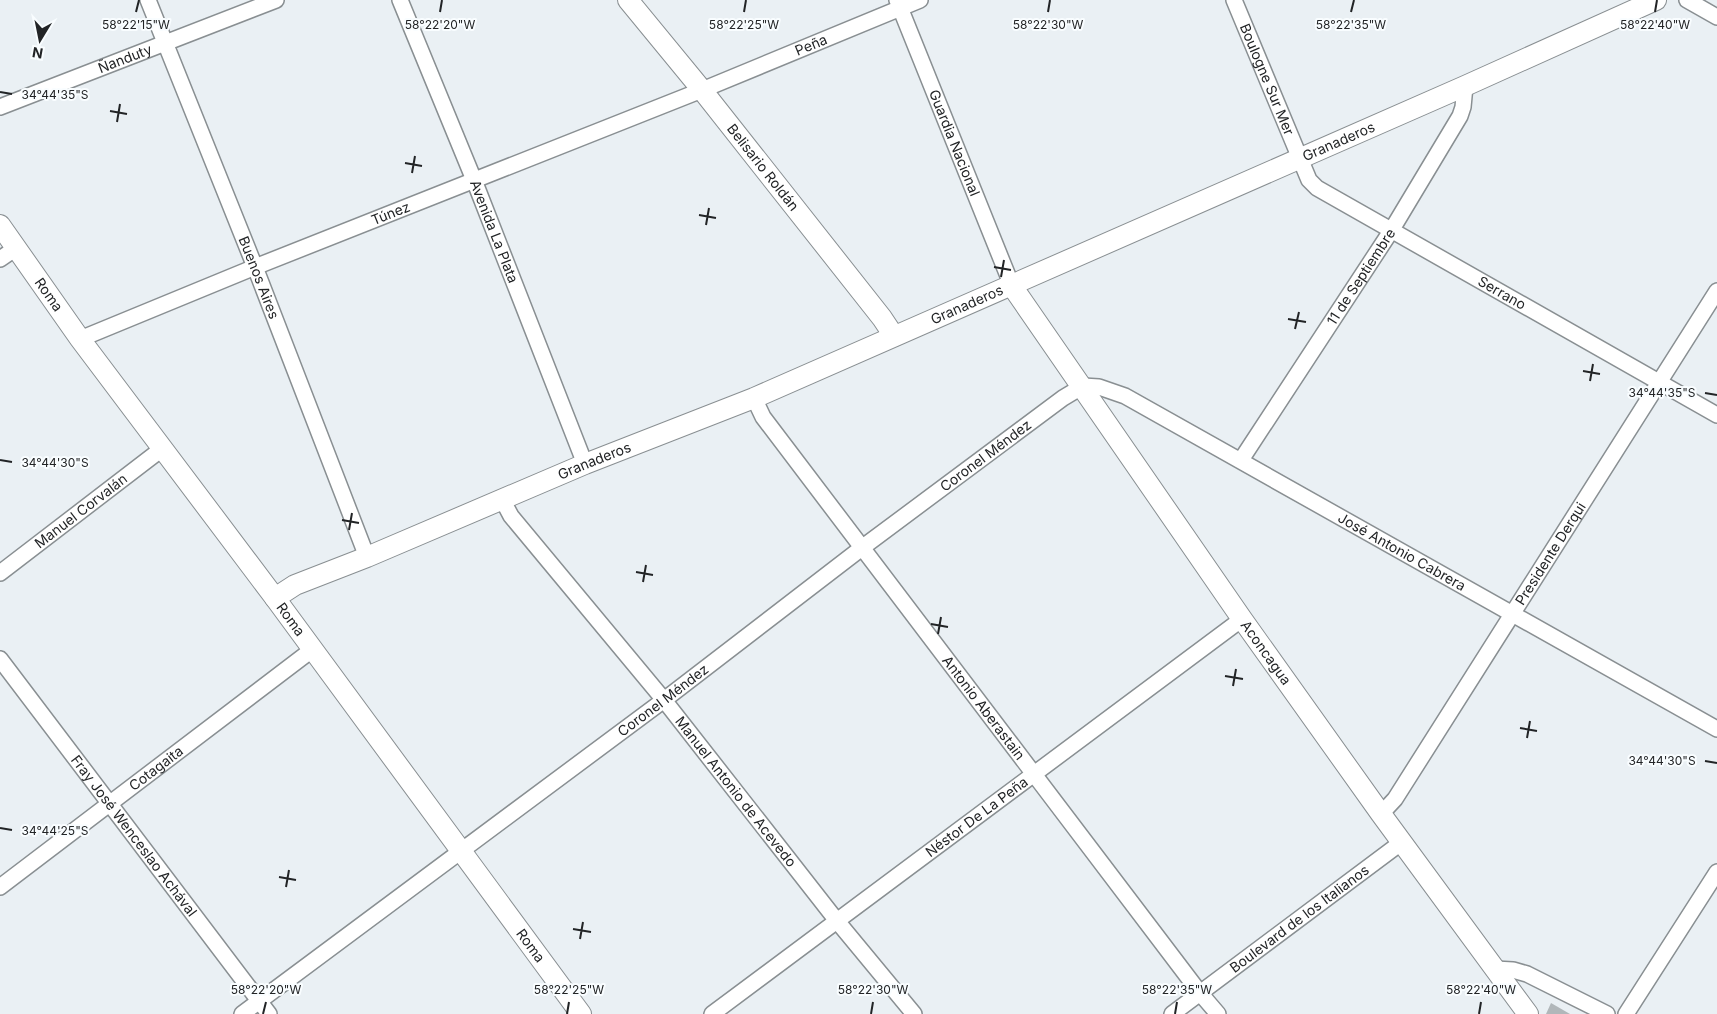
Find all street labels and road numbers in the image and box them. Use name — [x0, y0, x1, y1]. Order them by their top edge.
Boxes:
street label: Boulogne Sur Mer — [1237, 21, 1298, 137]
street label: Peña — [792, 30, 829, 59]
street label: Ñanduty — [95, 40, 154, 76]
street label: Guardia Nacional — [926, 87, 984, 198]
street label: Granaderos — [1300, 118, 1377, 164]
street label: Belisario Roldán — [724, 120, 803, 214]
street label: Avenida La Plata — [467, 178, 522, 285]
street label: Túnez — [368, 198, 412, 228]
street label: 11 de Septiembre — [1323, 225, 1398, 328]
street label: Buenos Aires — [236, 234, 283, 321]
street label: Serrano — [1475, 272, 1529, 313]
street label: Roma — [32, 274, 67, 314]
street label: Granaderos — [928, 281, 1005, 327]
street label: Coronel Méndez — [936, 416, 1034, 495]
street label: Granaderos — [555, 438, 633, 483]
street label: Manuel Corvalán — [31, 470, 130, 551]
street label: Presidente Derqui — [1511, 499, 1589, 608]
street label: José Antonio Cabrera — [1335, 509, 1469, 594]
street label: Roma — [273, 599, 309, 639]
street label: Aconcagua — [1238, 617, 1295, 688]
street label: Antonio Aberastain — [939, 652, 1029, 763]
street label: Coronel Méndez — [614, 660, 711, 740]
street label: Manuel Antonio de Acevedo — [672, 713, 800, 870]
street label: Cotagaita — [125, 742, 186, 794]
street label: Fray José Wenceslao Achával — [68, 752, 201, 920]
street label: Néstor De La Peña — [922, 773, 1031, 860]
street label: Boulevard de los Italianos — [1226, 861, 1372, 976]
street label: Roma — [513, 925, 549, 965]

